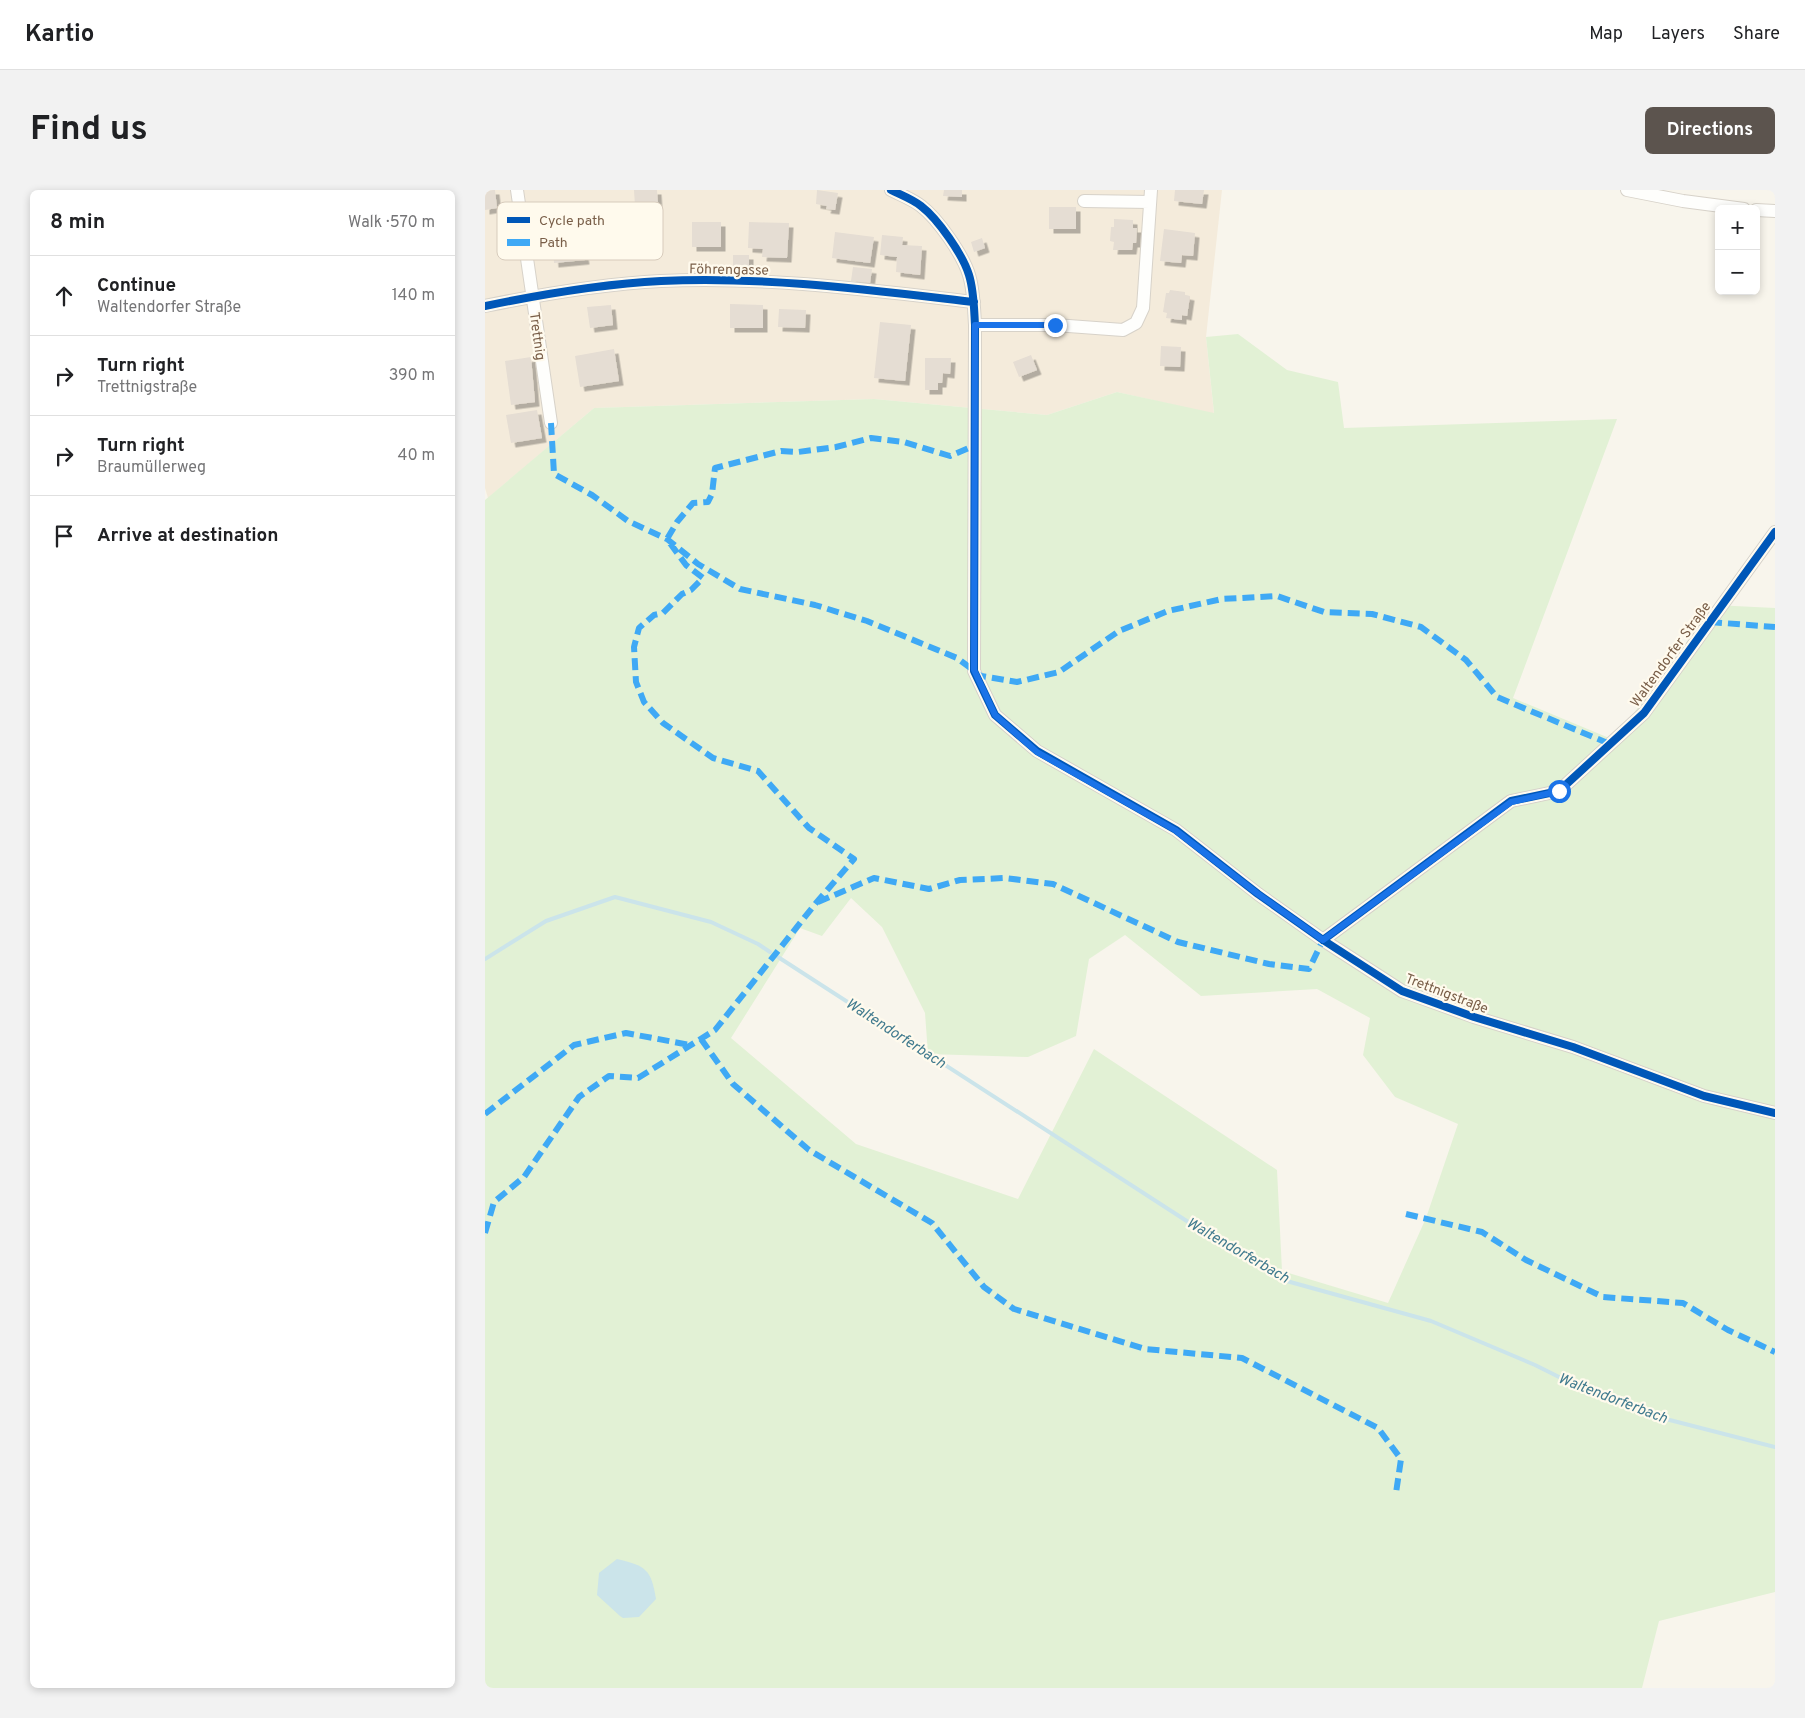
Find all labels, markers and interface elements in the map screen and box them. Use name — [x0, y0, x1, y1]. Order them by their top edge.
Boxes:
text: Kartio — [25, 20, 94, 50]
text: Map — [1589, 23, 1623, 46]
text: Layers — [1651, 23, 1705, 46]
text: Share — [1733, 23, 1780, 46]
button: Directions — [1645, 107, 1775, 154]
text: Find us — [30, 108, 148, 152]
legend — [497, 202, 663, 260]
map controls — [1715, 205, 1760, 295]
button: + — [1715, 205, 1760, 250]
text: 8 min — [50, 209, 105, 236]
text: Walk · 570 m — [348, 213, 435, 233]
text: Cycle path — [539, 213, 605, 230]
text: Path — [539, 235, 568, 252]
button: − — [1715, 250, 1760, 295]
street label: Föhrengasse — [689, 261, 769, 280]
text: Continue — [97, 274, 176, 298]
icon: ahead — [50, 282, 78, 310]
text: 140 m — [392, 286, 435, 306]
text: Waltendorfer Straße — [97, 298, 241, 318]
street label: Trettnig — [525, 311, 548, 361]
route end — [1044, 314, 1067, 337]
text: Turn right — [97, 354, 185, 378]
icon: right — [50, 362, 78, 390]
text: 390 m — [389, 366, 435, 386]
text: Trettnigstraße — [97, 378, 197, 398]
text: Turn right — [97, 434, 185, 458]
icon: right — [50, 442, 78, 470]
text: 40 m — [397, 446, 435, 466]
text: Braumüllerweg — [97, 458, 206, 478]
icon: arrive — [50, 522, 78, 550]
text: Arrive at destination — [97, 524, 278, 548]
street label: Waltendorfer Straße — [1627, 599, 1715, 711]
route start — [1548, 780, 1571, 803]
street label: Trettnigstraße — [1403, 971, 1490, 1018]
water label: Waltendorferbach — [842, 995, 949, 1074]
water label: Waltendorferbach — [1182, 1214, 1292, 1288]
water label: Waltendorferbach — [1555, 1370, 1670, 1429]

